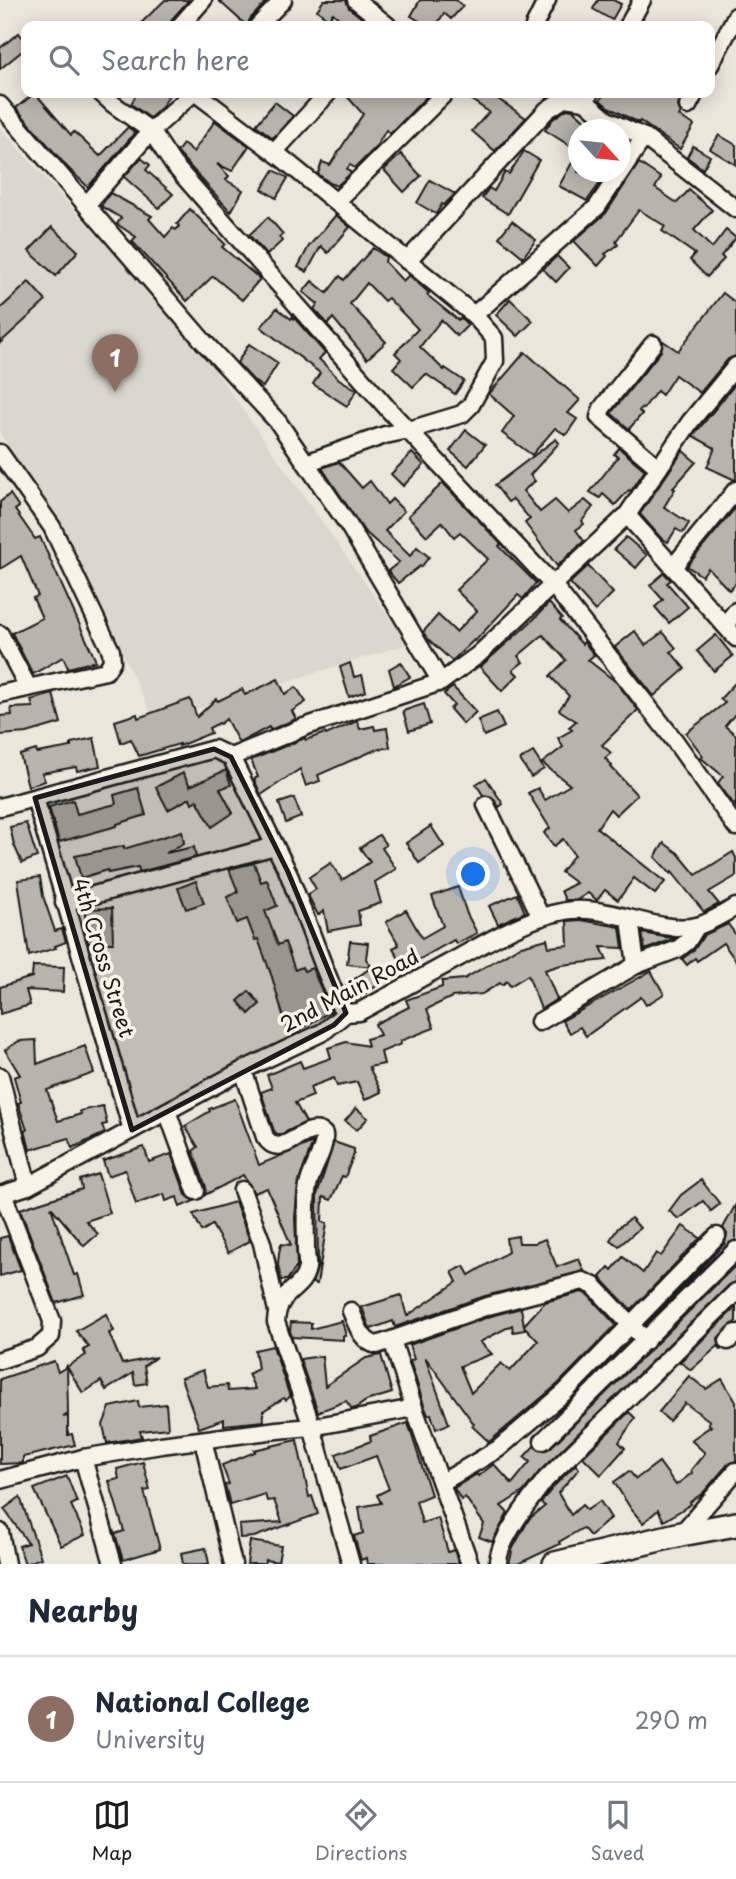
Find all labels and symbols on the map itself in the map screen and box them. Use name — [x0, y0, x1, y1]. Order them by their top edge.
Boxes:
north arrow — [568, 119, 631, 182]
pin: 1 — [92, 334, 138, 392]
your location — [456, 857, 490, 891]
street label: 4th Cross Street — [65, 874, 144, 1041]
street label: 2nd Main Road — [274, 939, 424, 1039]

